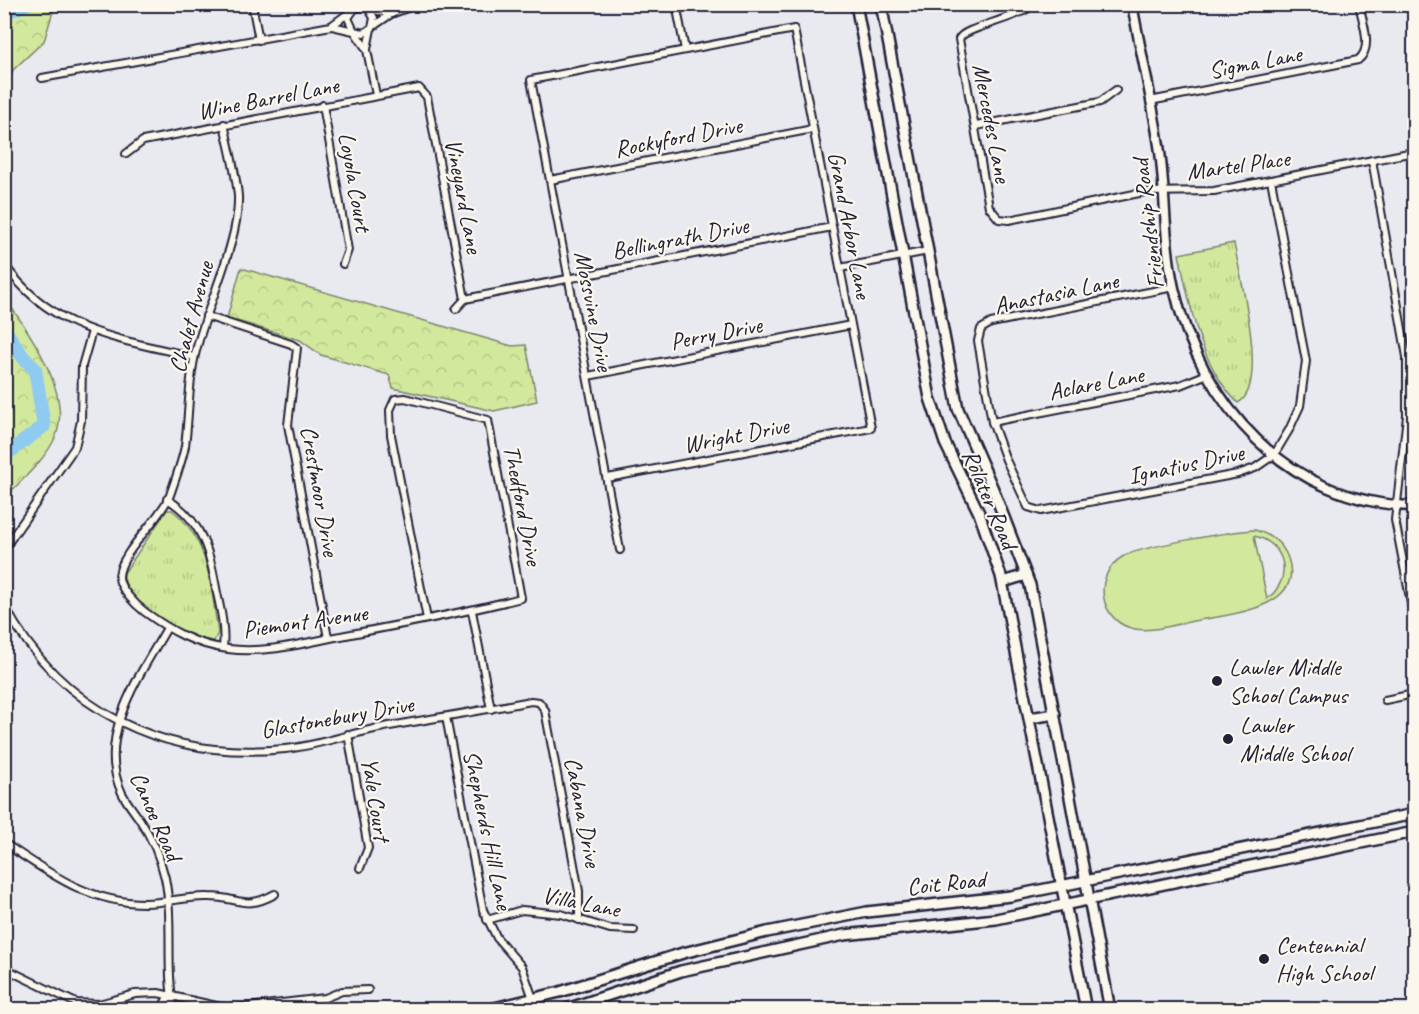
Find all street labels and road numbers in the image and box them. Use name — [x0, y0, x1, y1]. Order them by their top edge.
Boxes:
street label: Sigma Lane — [1206, 38, 1306, 86]
street label: Mercedes Lane — [966, 61, 1019, 187]
street label: Wine Barrel Lane — [195, 69, 343, 126]
street label: Rockyford Drive — [612, 110, 746, 164]
street label: Loyola Court — [332, 130, 379, 236]
street label: Vineyard Lane — [438, 136, 490, 258]
street label: Martel Place — [1185, 143, 1294, 187]
street label: Grand Arbor Lane — [821, 149, 879, 303]
street label: Friendship Road — [1125, 154, 1171, 291]
street label: Bellingrath Drive — [609, 210, 753, 266]
street label: Mossvine Drive — [568, 248, 621, 376]
street label: Chalet Avenue — [162, 256, 221, 376]
street label: Anastasia Lane — [991, 265, 1123, 321]
street label: Perry Drive — [668, 309, 766, 357]
street label: Aclare Lane — [1046, 359, 1148, 407]
street label: Wright Drive — [681, 410, 793, 460]
street label: Crestmoor Drive — [294, 424, 347, 561]
street label: Ignatius Drive — [1126, 437, 1249, 491]
street label: Thedford Drive — [497, 442, 550, 570]
street label: Rolater Road — [956, 445, 1026, 557]
street label: Piemont Avenue — [241, 597, 371, 645]
street label: Glastonebury Drive — [258, 688, 418, 745]
street label: Shepherds Hill Lane — [456, 748, 520, 915]
street label: Yale Court — [355, 755, 398, 846]
street label: Cabana Drive — [558, 755, 609, 872]
street label: Canoe Road — [123, 767, 190, 868]
street label: Coit Road — [905, 864, 990, 902]
street label: Villa Lane — [540, 880, 625, 925]

